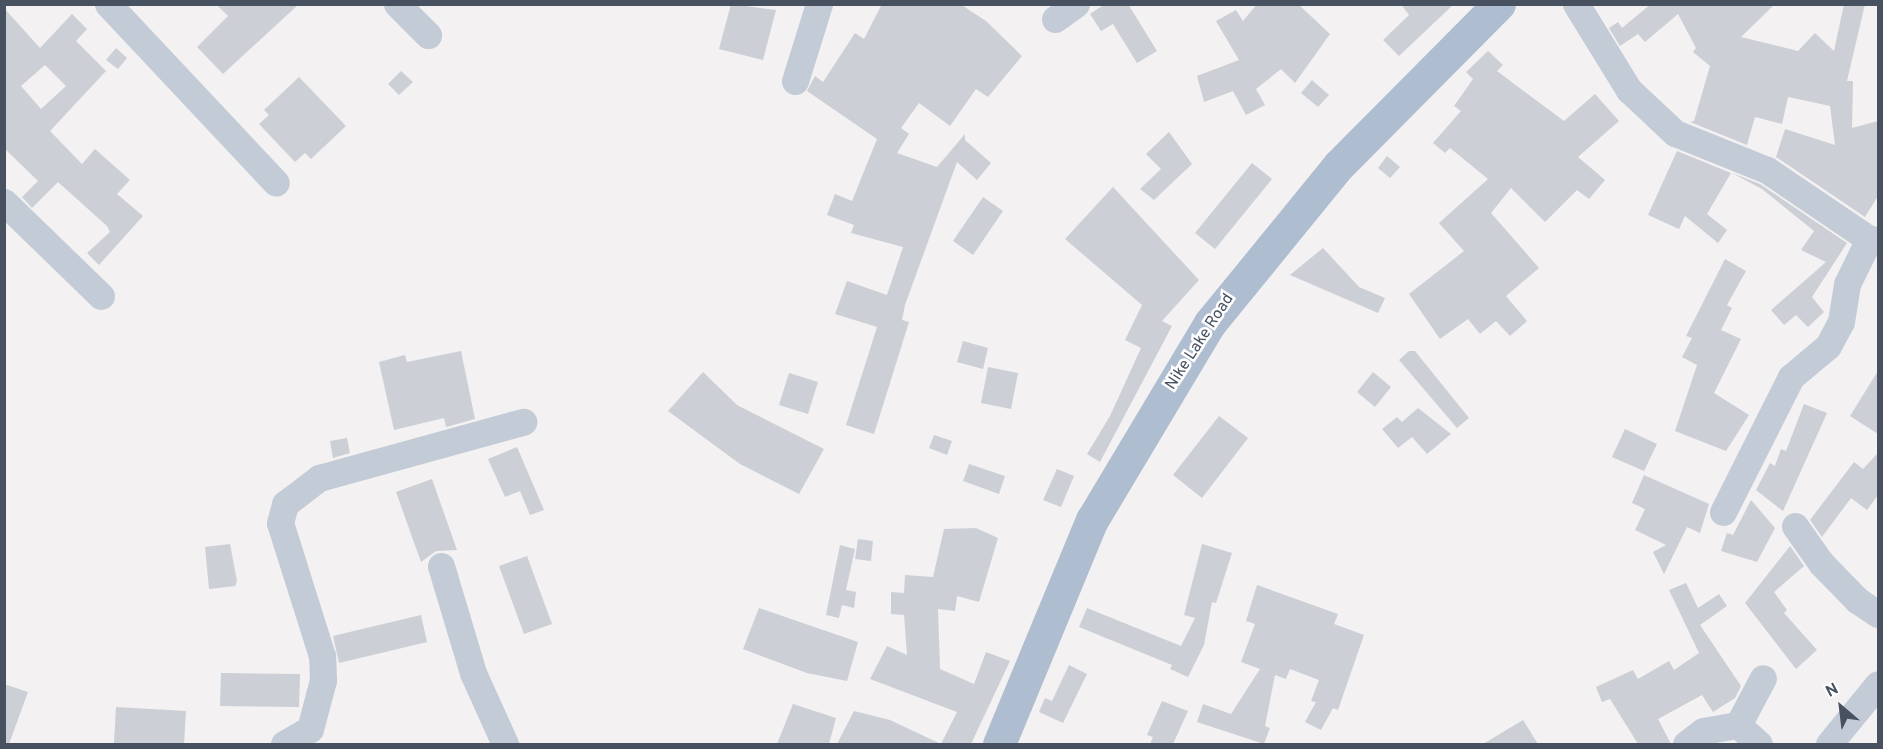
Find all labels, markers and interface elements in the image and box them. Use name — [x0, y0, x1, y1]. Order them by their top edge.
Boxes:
street label: Nike Lake Road — [1162, 290, 1238, 394]
north arrow — [1811, 677, 1871, 737]
text: N — [1823, 680, 1842, 703]

